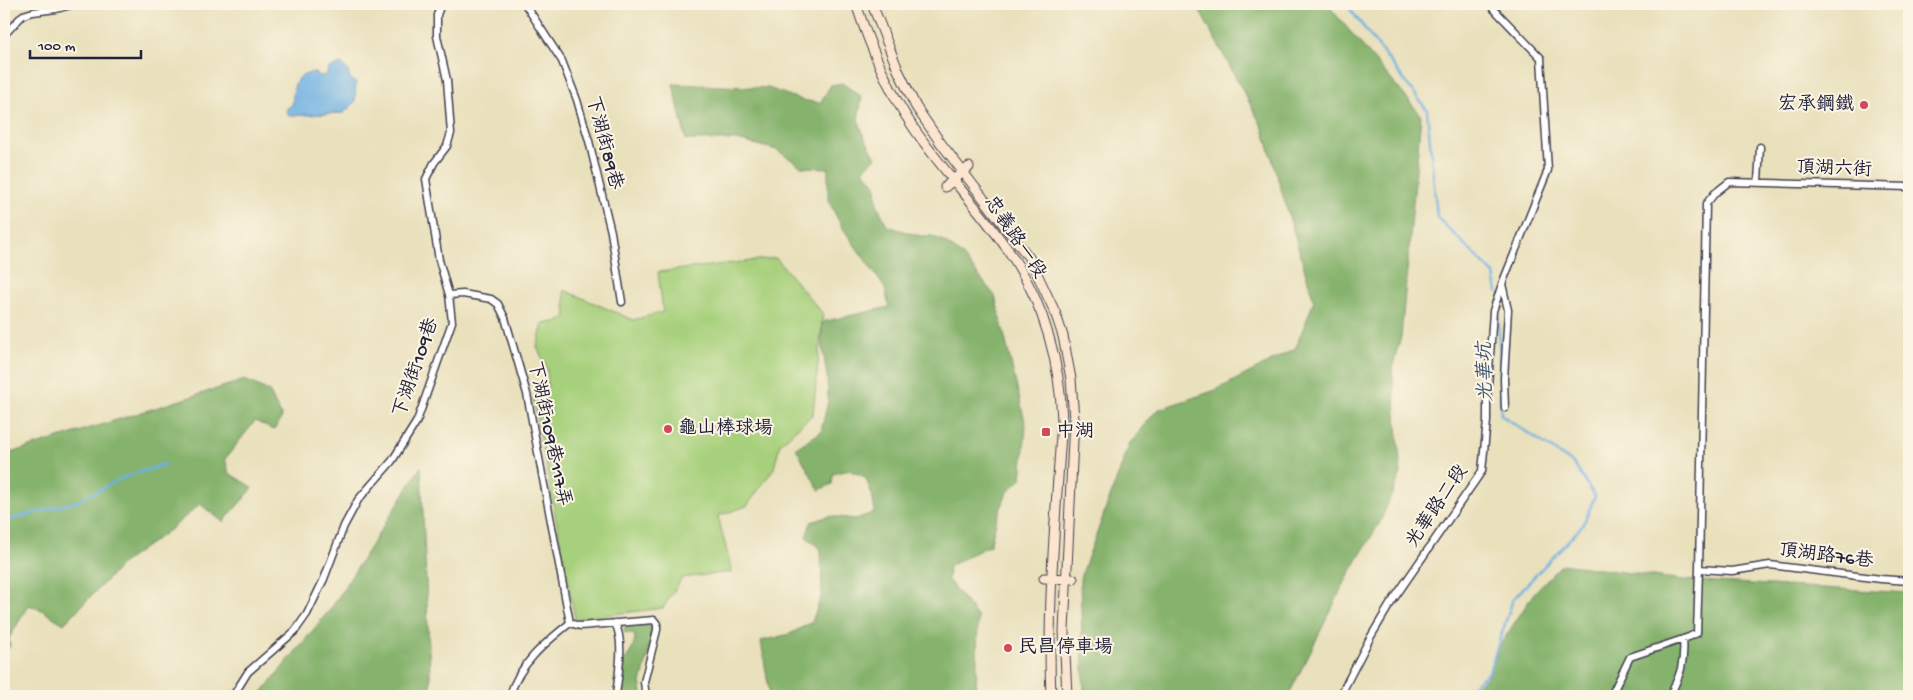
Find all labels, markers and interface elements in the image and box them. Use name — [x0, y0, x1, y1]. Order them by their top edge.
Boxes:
scale bar — [30, 28, 141, 60]
text: 100 m — [37, 38, 76, 56]
street label: 下湖街89巷 — [579, 93, 627, 192]
place label: 宏承鋼鐵 — [1778, 93, 1854, 117]
marker: 宏承鋼鐵 — [1858, 99, 1870, 111]
street label: 頂湖六街 — [1796, 156, 1872, 183]
street label: 忠義路一段 — [978, 192, 1051, 284]
street label: 下湖街109巷 — [388, 315, 445, 421]
water label: 光華坑 — [1473, 340, 1499, 402]
street label: 下湖街109巷117弄 — [521, 359, 576, 509]
place label: 龜山棒球場 — [678, 417, 773, 441]
place label: 中湖 — [1056, 420, 1094, 444]
marker: 龜山棒球場 — [662, 423, 674, 435]
marker: 中湖 — [1040, 426, 1052, 438]
street label: 光華路二段 — [1401, 461, 1474, 553]
street label: 頂湖路76巷 — [1777, 539, 1875, 574]
place label: 民昌停車場 — [1018, 636, 1113, 660]
marker: 民昌停車場 — [1002, 642, 1014, 654]

